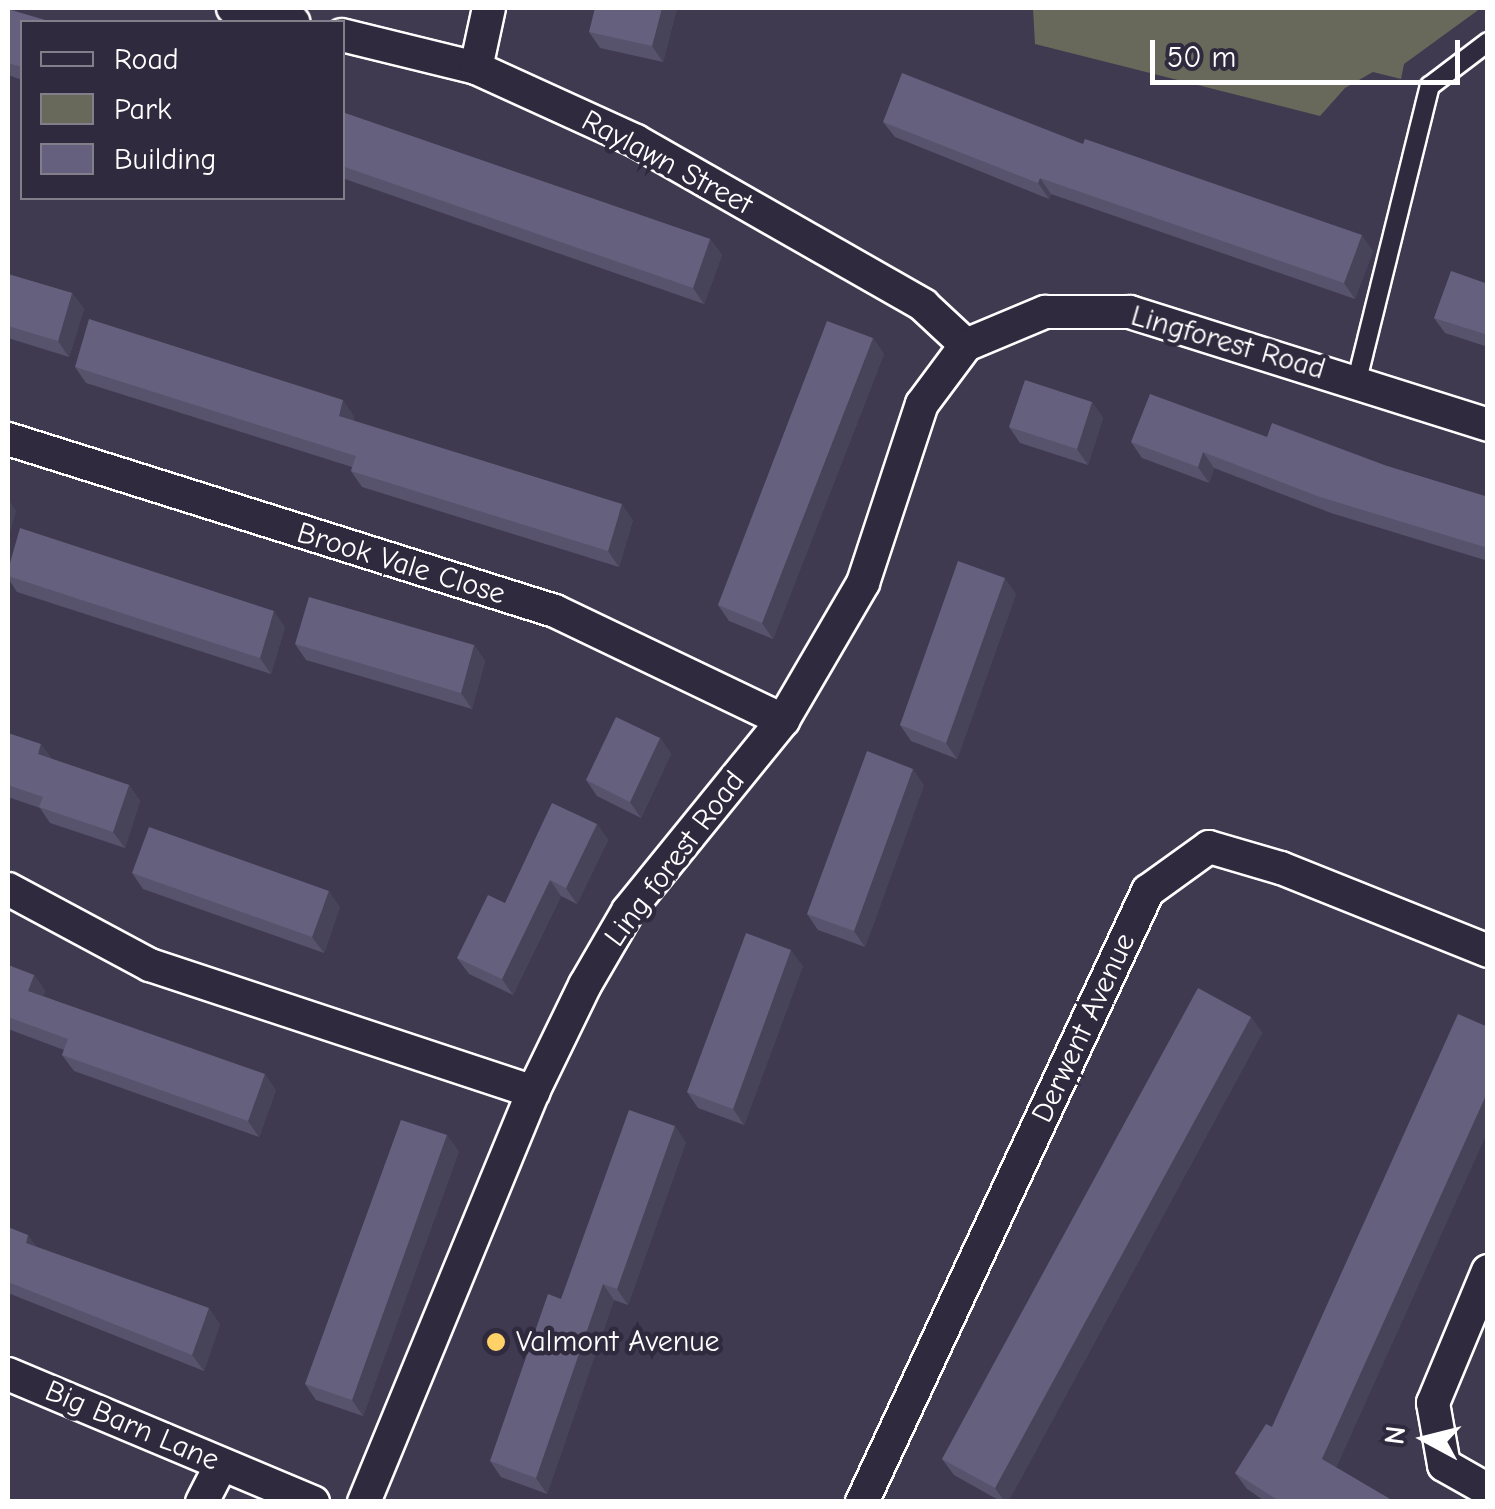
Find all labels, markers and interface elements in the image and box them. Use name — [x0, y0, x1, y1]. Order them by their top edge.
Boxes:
legend — [20, 20, 345, 200]
scale bar — [1155, 20, 1465, 82]
text: 50 m — [1167, 40, 1236, 75]
text: Road — [114, 42, 179, 77]
text: Park — [114, 92, 171, 127]
street label: Raylawn Street — [575, 103, 759, 223]
text: Building — [114, 142, 217, 177]
street label: Lingforest Road — [1127, 298, 1329, 388]
street label: Brook Vale Close — [293, 515, 509, 613]
street label: Ling forest Road — [597, 764, 753, 954]
street label: Derwent Avenue — [1024, 928, 1144, 1128]
place label: Valmont Avenue — [516, 1324, 720, 1360]
marker: Valmont Avenue — [485, 1331, 507, 1353]
street label: Big Barn Lane — [40, 1373, 224, 1479]
north arrow — [1375, 1389, 1475, 1489]
text: N — [1378, 1424, 1412, 1446]

